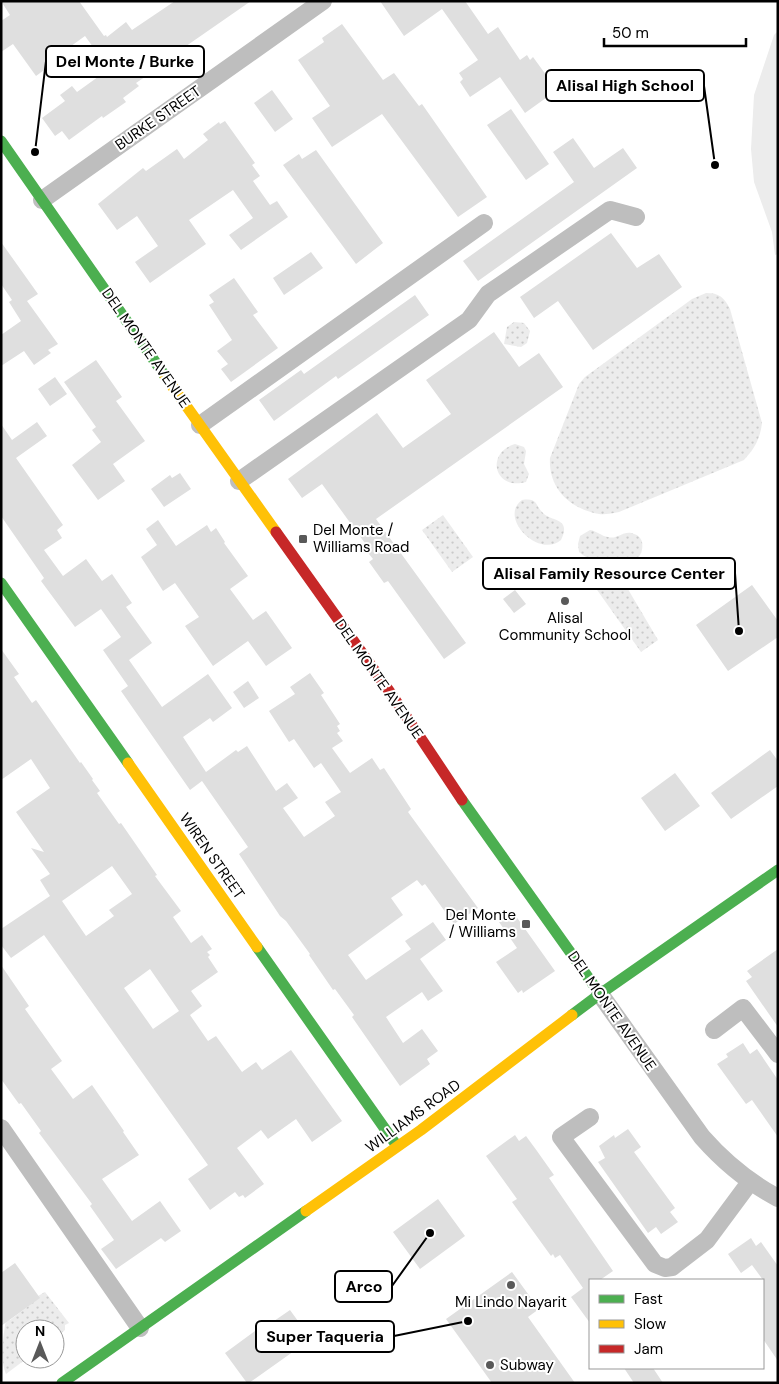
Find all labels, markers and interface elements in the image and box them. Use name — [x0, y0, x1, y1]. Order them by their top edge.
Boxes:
scale bar — [604, 15, 746, 47]
text: 50 m — [612, 23, 649, 43]
callout: Del Monte / Burke — [46, 46, 204, 77]
text: Del Monte / Burke — [56, 51, 194, 72]
callout: Alisal High School — [546, 70, 704, 101]
text: Alisal High School — [556, 75, 694, 96]
street label: BURKE STREET — [111, 81, 205, 155]
street label: DEL MONTE AVENUE — [97, 284, 195, 412]
place label: Del Monte / Williams Road — [313, 520, 409, 557]
marker: Del Monte / Williams Road — [297, 533, 309, 545]
callout: Alisal Family Resource Center — [483, 558, 735, 589]
text: Alisal Family Resource Center — [493, 563, 725, 584]
marker: Alisal Community School — [559, 595, 571, 607]
place label: Alisal Community School — [499, 608, 631, 645]
street label: DEL MONTE AVENUE — [330, 615, 428, 743]
street label: WIREN STREET — [175, 809, 249, 903]
place label: Del Monte / Williams — [446, 905, 516, 942]
marker: Del Monte / Williams — [520, 918, 532, 930]
street label: DEL MONTE AVENUE — [563, 947, 661, 1075]
street label: WILLIAMS ROAD — [362, 1075, 464, 1157]
callout: Arco — [335, 1271, 392, 1302]
text: Arco — [345, 1276, 383, 1297]
marker: Mi Lindo Nayarit — [505, 1279, 517, 1291]
legend — [589, 1279, 764, 1369]
text: Fast — [634, 1289, 663, 1309]
place label: Mi Lindo Nayarit — [455, 1292, 567, 1312]
text: Slow — [634, 1314, 667, 1334]
north arrow — [15, 1319, 65, 1369]
callout: Super Taqueria — [256, 1321, 394, 1352]
text: N — [35, 1322, 45, 1340]
text: Super Taqueria — [266, 1326, 384, 1347]
text: Jam — [634, 1339, 663, 1359]
place label: Subway — [500, 1355, 555, 1375]
marker: Subway — [484, 1359, 496, 1371]

